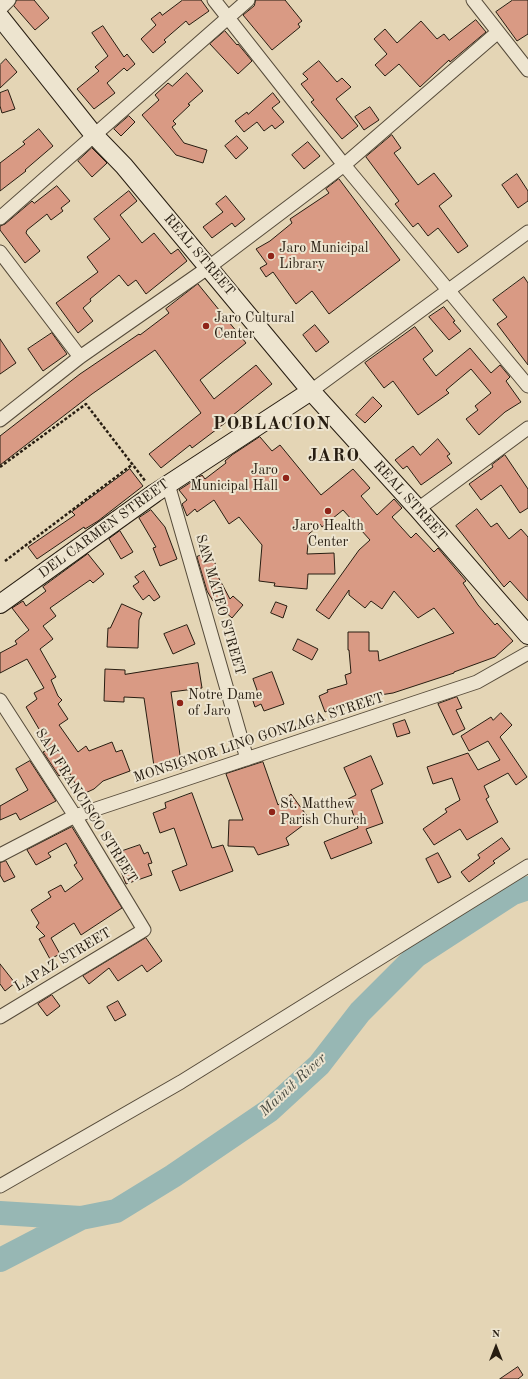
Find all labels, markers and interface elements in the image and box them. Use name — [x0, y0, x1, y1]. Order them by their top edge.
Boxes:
street label: REAL STREET — [160, 211, 238, 299]
place label: Jaro Municipal Library — [279, 240, 368, 272]
marker: Jaro Municipal Library — [266, 251, 276, 261]
place label: Jaro Cultural Center — [214, 310, 295, 342]
marker: Jaro Cultural Center — [201, 321, 211, 331]
district label: POBLACION — [213, 413, 331, 435]
district label: JARO — [308, 445, 360, 467]
street label: REAL STREET — [370, 458, 450, 544]
place label: Jaro Municipal Hall — [190, 462, 278, 494]
marker: Jaro Municipal Hall — [281, 473, 291, 483]
street label: DEL CARMEN STREET — [35, 476, 173, 582]
marker: Jaro Health Center — [323, 506, 333, 516]
place label: Jaro Health Center — [292, 518, 364, 550]
street label: SAN MATEO STREET — [192, 532, 248, 678]
place label: Notre Dame of Jaro — [188, 687, 262, 720]
street label: MONSIGNOR LINO GONZAGA STREET — [132, 689, 386, 787]
marker: Notre Dame of Jaro — [175, 698, 185, 708]
street label: SAN FRANCISCO STREET — [31, 725, 141, 887]
place label: St. Matthew Parish Church — [280, 796, 367, 828]
marker: St. Matthew Parish Church — [267, 807, 277, 817]
street label: LAPAZ STREET — [11, 924, 115, 996]
water label: Mainit River — [256, 1050, 330, 1120]
north arrow — [476, 1327, 516, 1367]
text: N — [492, 1329, 500, 1340]

